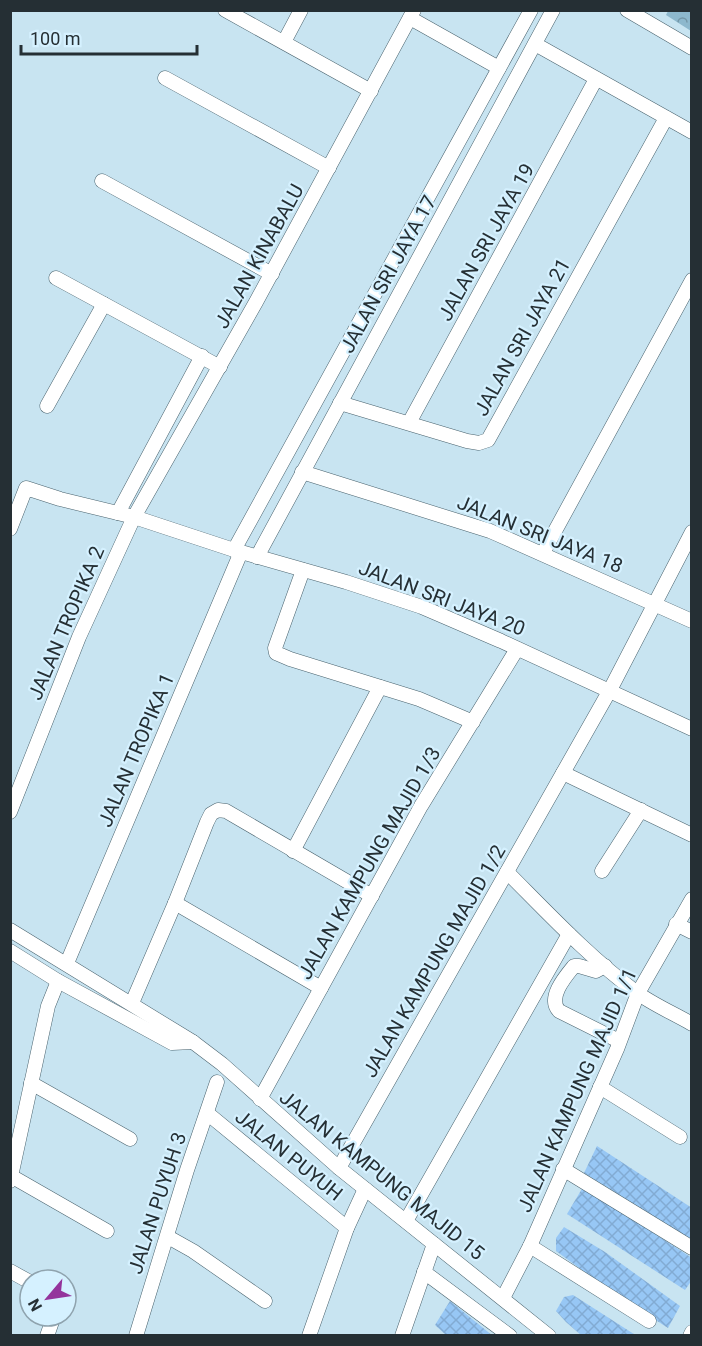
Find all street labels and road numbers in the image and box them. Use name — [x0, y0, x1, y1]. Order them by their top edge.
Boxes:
street label: JALAN SRI JAYA 19 — [433, 159, 539, 325]
street label: JALAN KINABALU — [209, 180, 309, 332]
street label: JALAN SRI JAYA 17 — [335, 191, 441, 357]
street label: JALAN SRI JAYA 21 — [469, 254, 575, 420]
street label: JALAN SRI JAYA 18 — [454, 490, 626, 578]
street label: JALAN TROPIKA 2 — [23, 543, 109, 703]
street label: JALAN SRI JAYA 20 — [355, 555, 529, 641]
street label: JALAN TROPIKA 1 — [93, 670, 179, 830]
street label: JALAN KAMPUNG MAJID 1/3 — [292, 742, 446, 984]
street label: JALAN KAMPUNG MAJID 1/2 — [357, 840, 511, 1082]
street label: JALAN KAMPUNG MAJID 1/1 — [512, 964, 642, 1216]
street label: JALAN KAMPUNG MAJID 15 — [275, 1085, 489, 1265]
street label: JALAN PUYUH — [231, 1104, 347, 1206]
street label: JALAN PUYUH 3 — [123, 1129, 191, 1277]

